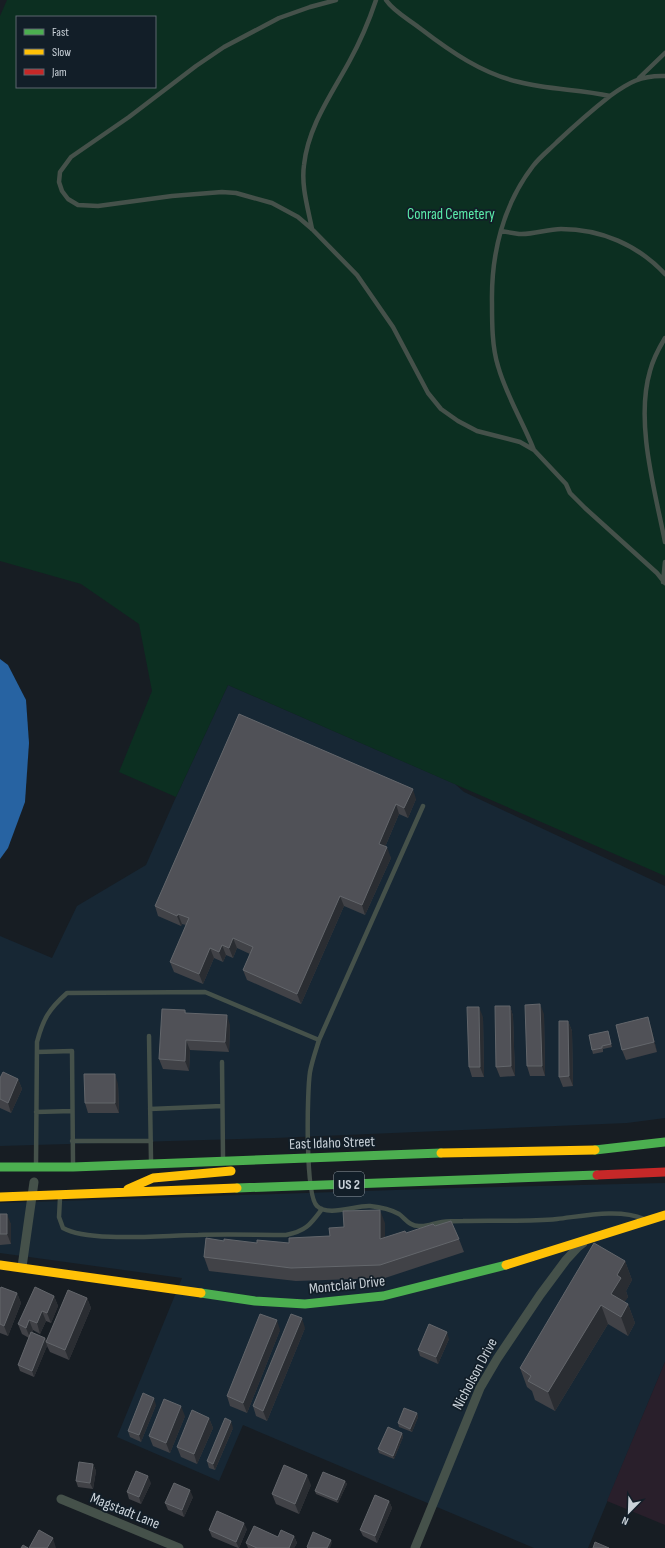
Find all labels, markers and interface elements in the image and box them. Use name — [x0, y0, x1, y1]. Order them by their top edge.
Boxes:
legend — [16, 16, 156, 88]
text: Fast — [52, 25, 69, 40]
text: Slow — [52, 45, 71, 60]
text: Jam — [51, 65, 67, 80]
park label: Conrad Cemetery — [407, 205, 495, 224]
street label: East Idaho Street — [289, 1132, 376, 1154]
road number: US 2 — [334, 1172, 364, 1196]
street label: Montclair Drive — [308, 1272, 386, 1298]
street label: Nicholson Drive — [448, 1335, 502, 1413]
street label: Magstadt Lane — [87, 1488, 163, 1534]
north arrow — [609, 1492, 649, 1532]
text: N — [620, 1514, 631, 1528]

